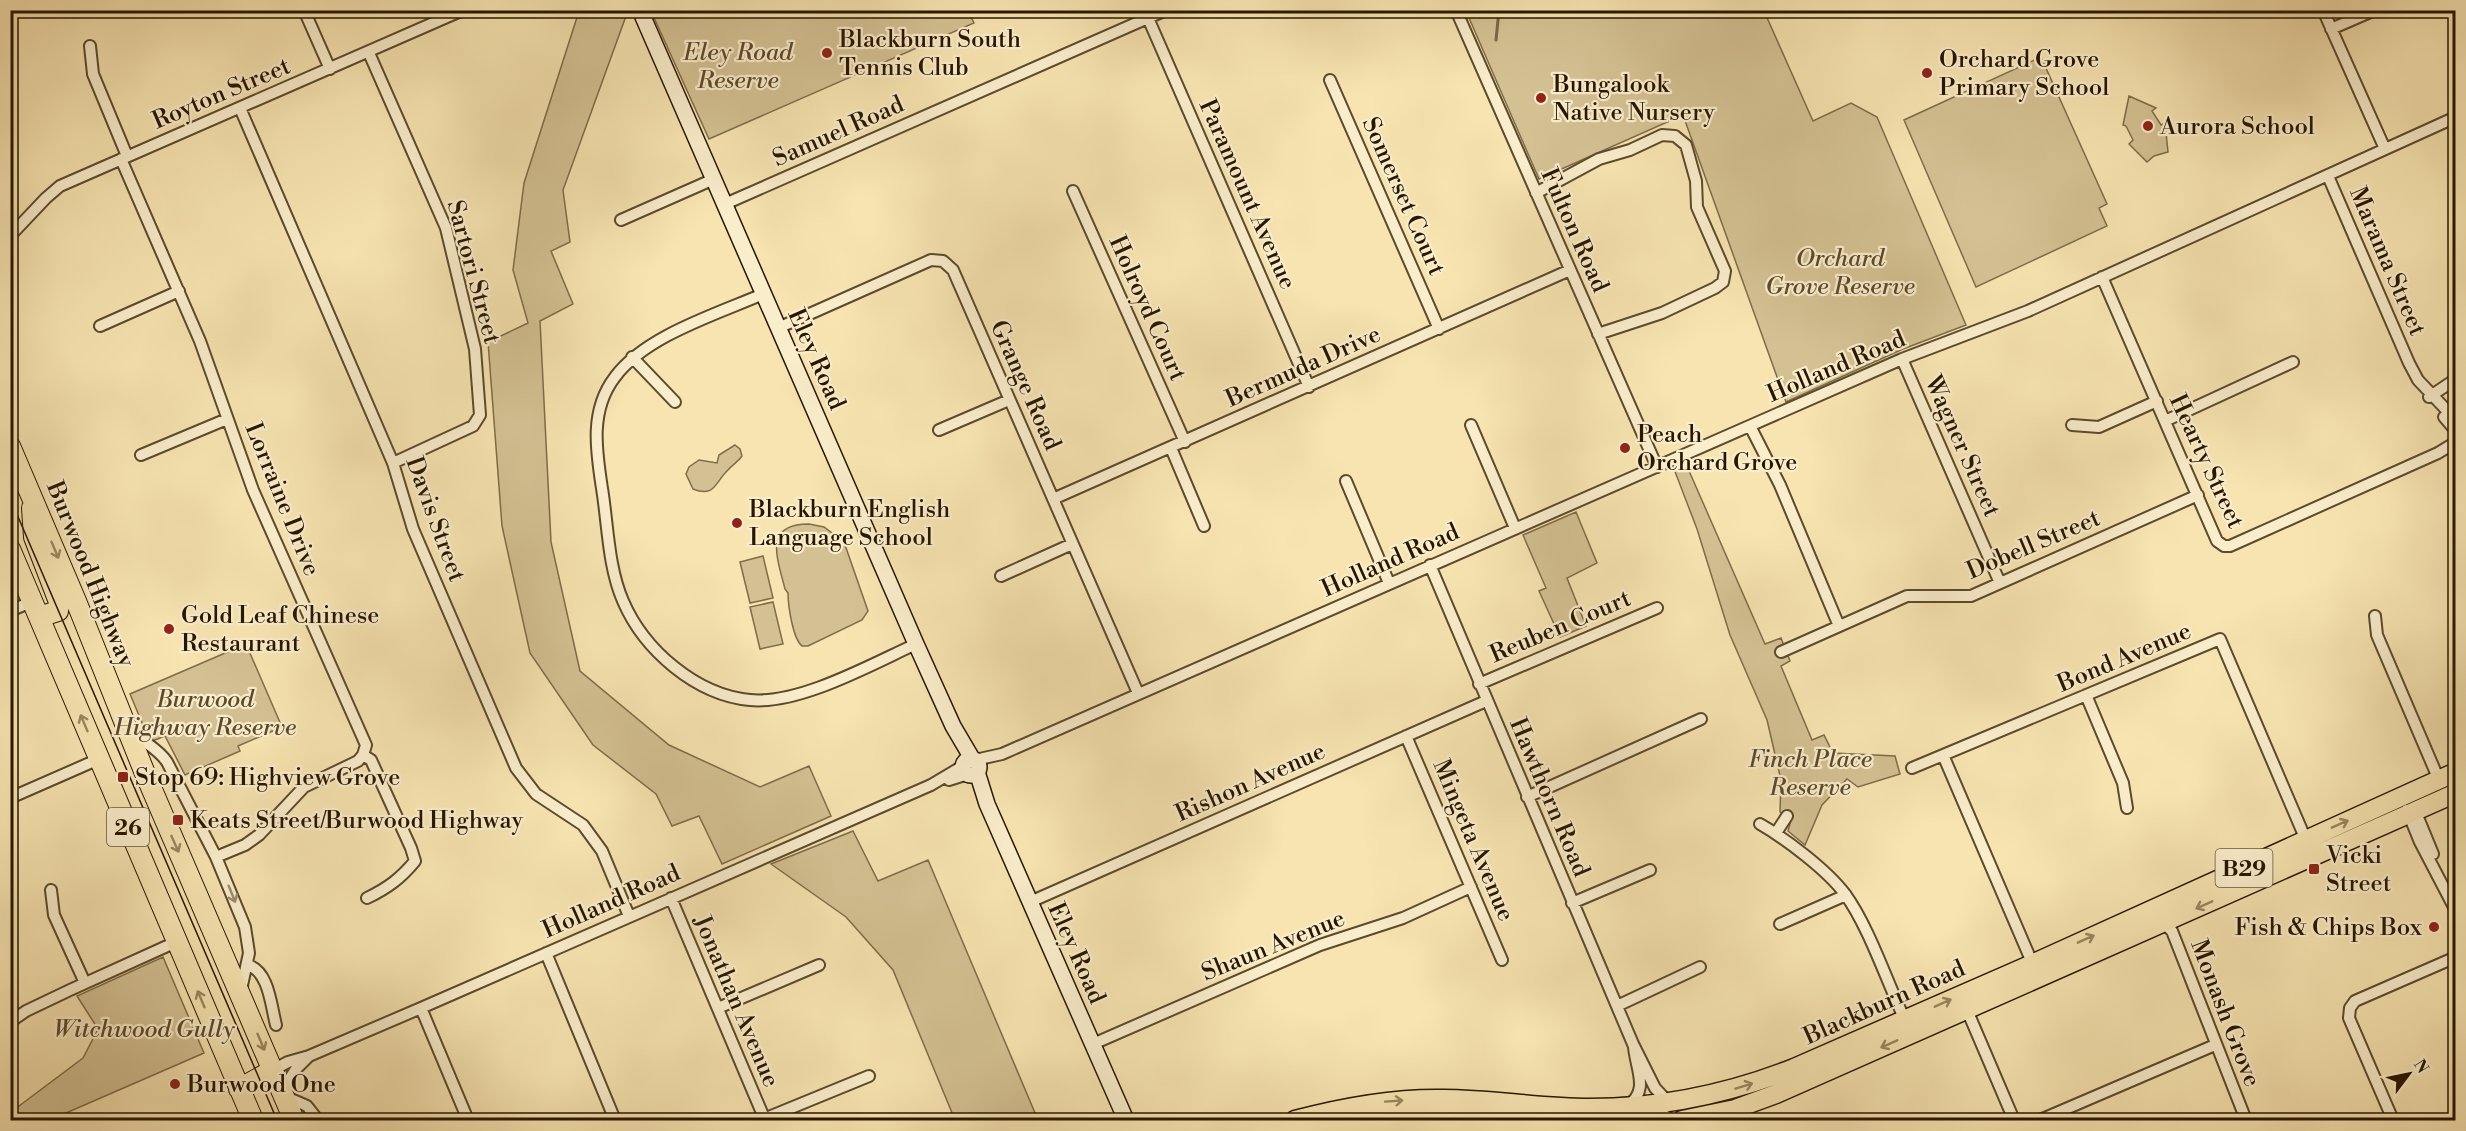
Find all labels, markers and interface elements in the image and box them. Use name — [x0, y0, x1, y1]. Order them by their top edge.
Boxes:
place label: Blackburn South Tennis Club — [838, 25, 1021, 83]
park label: Eley Road Reserve — [683, 38, 794, 96]
place label: Orchard Grove Primary School — [1939, 45, 2109, 103]
marker: Blackburn South Tennis Club — [820, 46, 834, 60]
street label: Royton Street — [148, 51, 295, 136]
marker: Orchard Grove Primary School — [1920, 66, 1934, 80]
place label: Bungalook Native Nursery — [1552, 70, 1715, 128]
street label: Samuel Road — [768, 89, 909, 174]
marker: Bungalook Native Nursery — [1534, 91, 1548, 105]
street label: Paramount Avenue — [1192, 95, 1302, 294]
place label: Aurora School — [2159, 112, 2315, 142]
street label: Somerset Court — [1355, 113, 1452, 281]
marker: Aurora School — [2141, 119, 2155, 133]
street label: Fulton Road — [1533, 164, 1615, 298]
street label: Marama Street — [2342, 182, 2432, 341]
street label: Sartori Street — [439, 197, 507, 348]
street label: Holroyd Court — [1102, 231, 1193, 386]
park label: Orchard Grove Reserve — [1765, 244, 1915, 302]
street label: Eley Road — [780, 304, 852, 415]
street label: Grange Road — [983, 316, 1067, 455]
street label: Bermuda Drive — [1220, 319, 1386, 415]
street label: Holland Road — [1763, 324, 1911, 410]
street label: Wagner Street — [1917, 370, 2007, 522]
street label: Hearty Street — [2162, 389, 2250, 534]
street label: Lorraine Drive — [238, 418, 327, 581]
place label: Peach Orchard Grove — [1637, 420, 1797, 478]
marker: Peach Orchard Grove — [1618, 441, 1632, 455]
street label: Davis Street — [399, 453, 472, 587]
street label: Burwood Highway — [39, 476, 141, 672]
place label: Blackburn English Language School — [748, 495, 950, 553]
street label: Dobell Street — [1962, 503, 2105, 587]
marker: Blackburn English Language School — [730, 516, 744, 530]
street label: Holland Road — [1317, 517, 1464, 605]
one-way arrow — [50, 541, 61, 559]
street label: Reuben Court — [1485, 584, 1636, 670]
place label: Gold Leaf Chinese Restaurant — [181, 601, 379, 659]
street label: Bond Avenue — [2052, 616, 2196, 700]
marker: Gold Leaf Chinese Restaurant — [162, 622, 176, 636]
park label: Burwood Highway Reserve — [113, 685, 296, 743]
street label: Hawthorn Road — [1502, 713, 1596, 882]
one-way arrow — [78, 714, 89, 733]
street label: Rishon Avenue — [1171, 736, 1330, 829]
park label: Finch Place Reserve — [1748, 745, 1872, 803]
street label: Mingeta Avenue — [1426, 755, 1521, 926]
place label: Stop 69: Highview Grove — [135, 763, 400, 793]
marker: Stop 69: Highview Grove — [116, 770, 130, 784]
place label: Keats Street/Burwood Highway — [190, 806, 523, 836]
road number: 26 — [107, 808, 149, 846]
marker: Keats Street/Burwood Highway — [171, 813, 185, 827]
one-way arrow — [2330, 818, 2348, 830]
one-way arrow — [170, 834, 182, 852]
place label: Vicki Street — [2325, 841, 2392, 899]
road number: B29 — [2216, 849, 2272, 887]
street label: Holland Road — [538, 858, 685, 946]
marker: Vicki Street — [2307, 862, 2321, 876]
one-way arrow — [227, 884, 238, 903]
street label: Eley Road — [1040, 898, 1112, 1009]
one-way arrow — [2195, 900, 2213, 911]
street label: Shaun Avenue — [1197, 903, 1350, 988]
street label: Jonathan Avenue — [686, 910, 786, 1092]
place label: Fish & Chips Box — [2235, 913, 2423, 943]
marker: Fish & Chips Box — [2427, 920, 2441, 934]
one-way arrow — [2076, 933, 2094, 945]
street label: Monash Grove — [2183, 935, 2267, 1091]
street label: Blackburn Road — [1798, 954, 1970, 1052]
one-way arrow — [195, 991, 206, 1009]
one-way arrow — [1934, 997, 1952, 1008]
park label: Witchwood Gully — [53, 1015, 235, 1045]
one-way arrow — [256, 1032, 267, 1051]
one-way arrow — [1881, 1039, 1899, 1051]
north arrow — [2379, 1044, 2439, 1104]
text: N — [2409, 1056, 2433, 1078]
place label: Burwood One — [186, 1070, 336, 1100]
marker: Burwood One — [168, 1077, 182, 1091]
one-way arrow — [1734, 1080, 1753, 1091]
one-way arrow — [1383, 1096, 1403, 1107]

